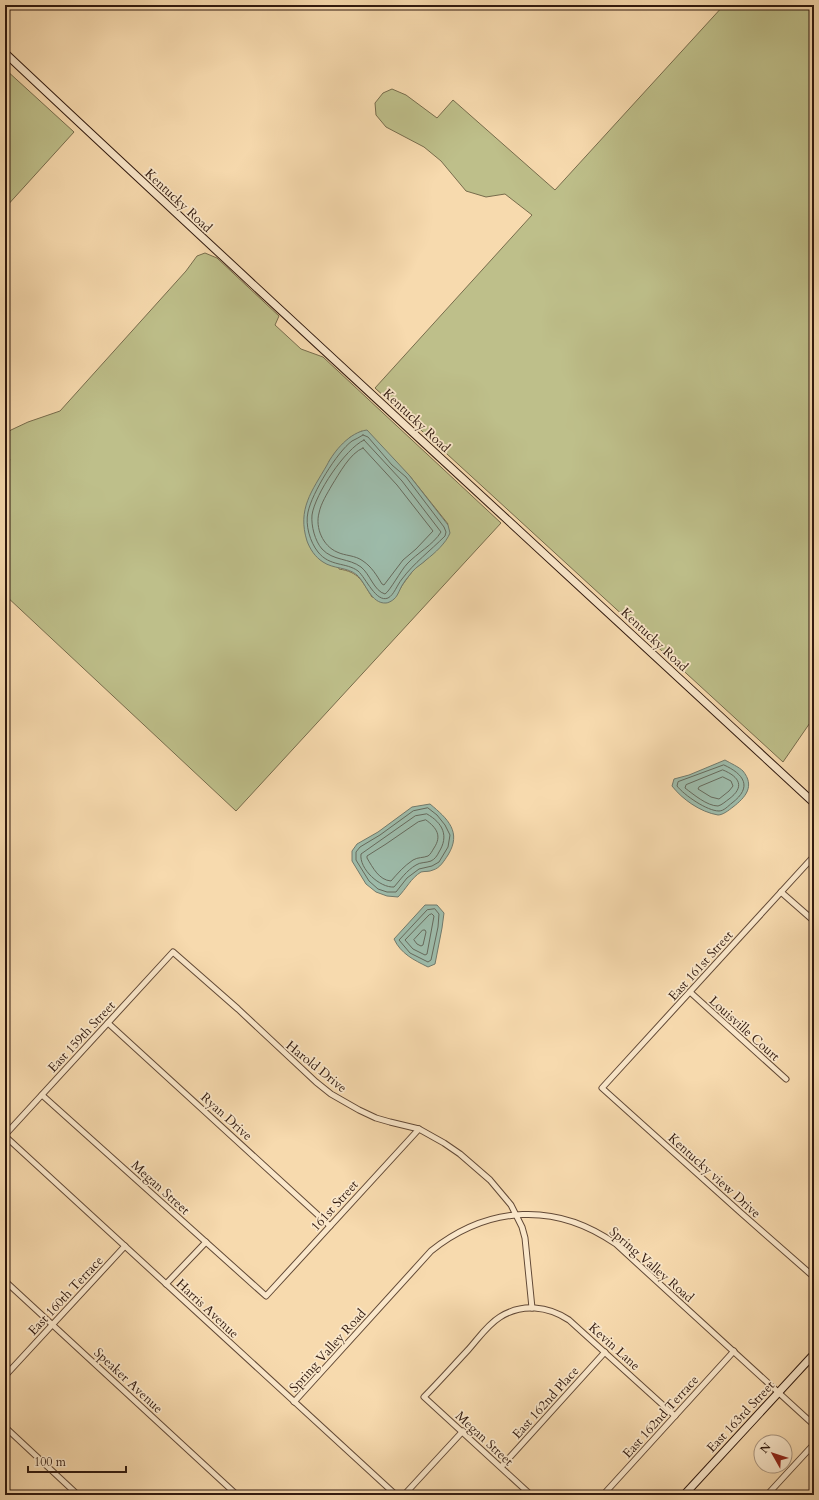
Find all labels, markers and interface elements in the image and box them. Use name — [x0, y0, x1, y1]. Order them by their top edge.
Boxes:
street label: Kentucky Road — [141, 165, 216, 237]
street label: Kentucky Road — [379, 385, 454, 457]
street label: Kentucky Road — [617, 604, 692, 676]
street label: East 161st Street — [664, 927, 737, 1005]
street label: Louisville Court — [705, 992, 784, 1065]
street label: East 159th Street — [44, 997, 120, 1076]
street label: Harold Drive — [282, 1037, 351, 1097]
street label: Ryan Drive — [197, 1089, 256, 1145]
street label: Kentucky view Drive — [664, 1129, 765, 1222]
street label: Megan Street — [127, 1157, 194, 1219]
street label: 161st Street — [307, 1176, 363, 1235]
street label: Spring Valley Road — [605, 1223, 698, 1307]
street label: East 160th Terrace — [24, 1252, 107, 1339]
street label: Harris Avenue — [172, 1275, 243, 1343]
street label: Spring Valley Road — [285, 1305, 370, 1396]
street label: Kevin Lane — [585, 1319, 644, 1375]
street label: Speaker Avenue — [90, 1344, 167, 1417]
street label: East 162nd Place — [508, 1362, 583, 1443]
street label: East 162nd Terrace — [619, 1371, 703, 1462]
street label: East 163rd Street — [703, 1377, 779, 1456]
street label: Megan Street — [451, 1407, 517, 1470]
north arrow — [753, 1434, 793, 1474]
text: N — [757, 1439, 775, 1456]
scale bar — [28, 1448, 126, 1474]
text: 100 m — [34, 1454, 67, 1470]

